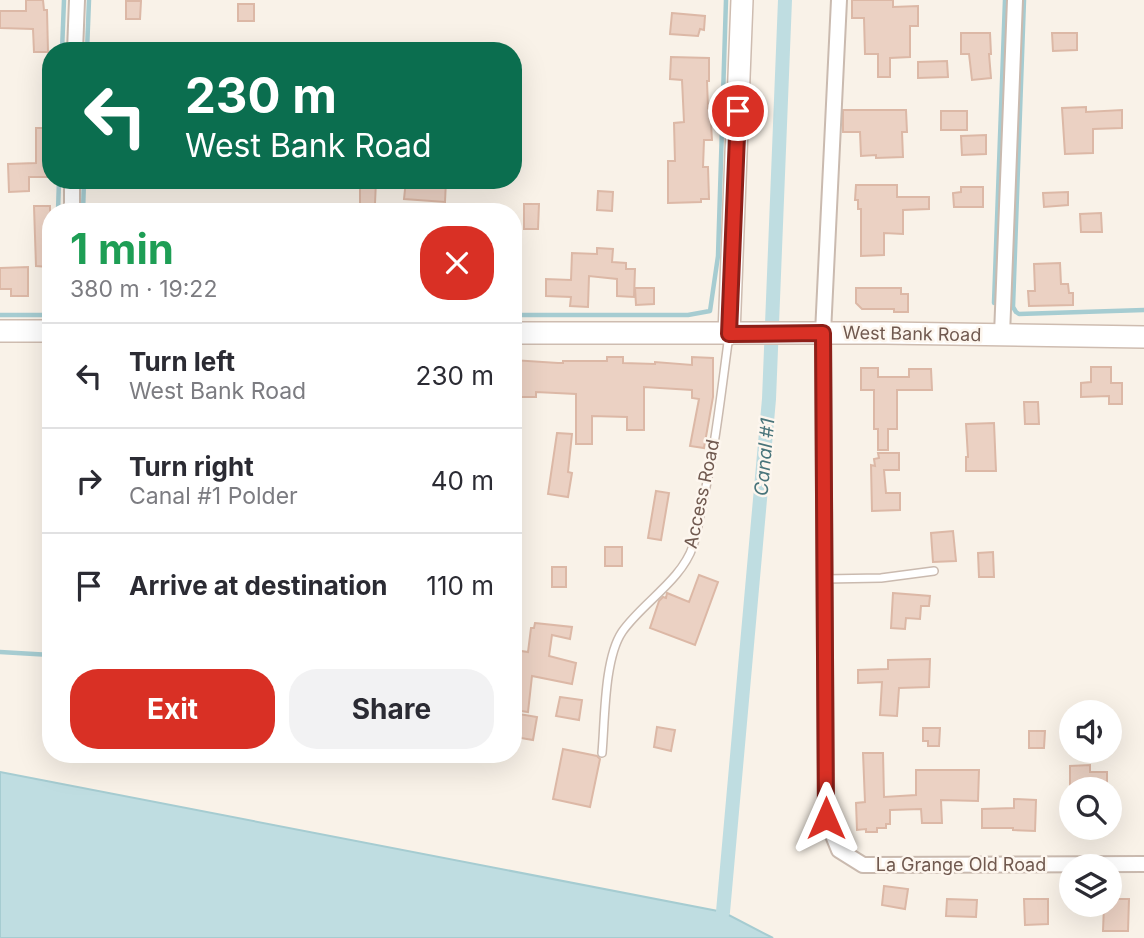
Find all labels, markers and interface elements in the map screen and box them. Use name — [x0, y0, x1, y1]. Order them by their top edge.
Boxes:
text: 230 m — [185, 66, 337, 125]
icon: left — [70, 70, 161, 161]
pin — [708, 81, 768, 141]
icon: arrive — [719, 92, 757, 130]
text: West Bank Road — [185, 126, 431, 165]
text: 1 min — [70, 223, 174, 274]
button: close — [420, 226, 494, 300]
text: 380 m · 19:22 — [70, 275, 217, 303]
street label: West Bank Road — [843, 322, 982, 345]
text: Turn left — [129, 346, 235, 377]
icon: left — [70, 357, 108, 395]
text: 230 m — [416, 360, 494, 391]
text: West Bank Road — [129, 377, 306, 405]
water label: Canal #1 — [750, 417, 779, 497]
street label: Access Road — [680, 437, 723, 550]
text: Turn right — [129, 451, 254, 482]
icon: right — [70, 462, 108, 500]
text: 40 m — [431, 465, 494, 496]
text: Canal #1 Polder — [129, 482, 298, 510]
icon: arrive — [70, 567, 108, 605]
text: Arrive at destination — [129, 570, 388, 601]
text: 110 m — [426, 570, 494, 601]
button: Exit — [70, 669, 275, 749]
button: Share — [289, 669, 494, 749]
map controls — [1059, 700, 1122, 917]
button: sound — [1059, 700, 1122, 763]
button: search — [1059, 777, 1122, 840]
position arrow — [789, 781, 863, 855]
street label: La Grange Old Road — [876, 854, 1046, 875]
button: layers — [1059, 854, 1122, 917]

